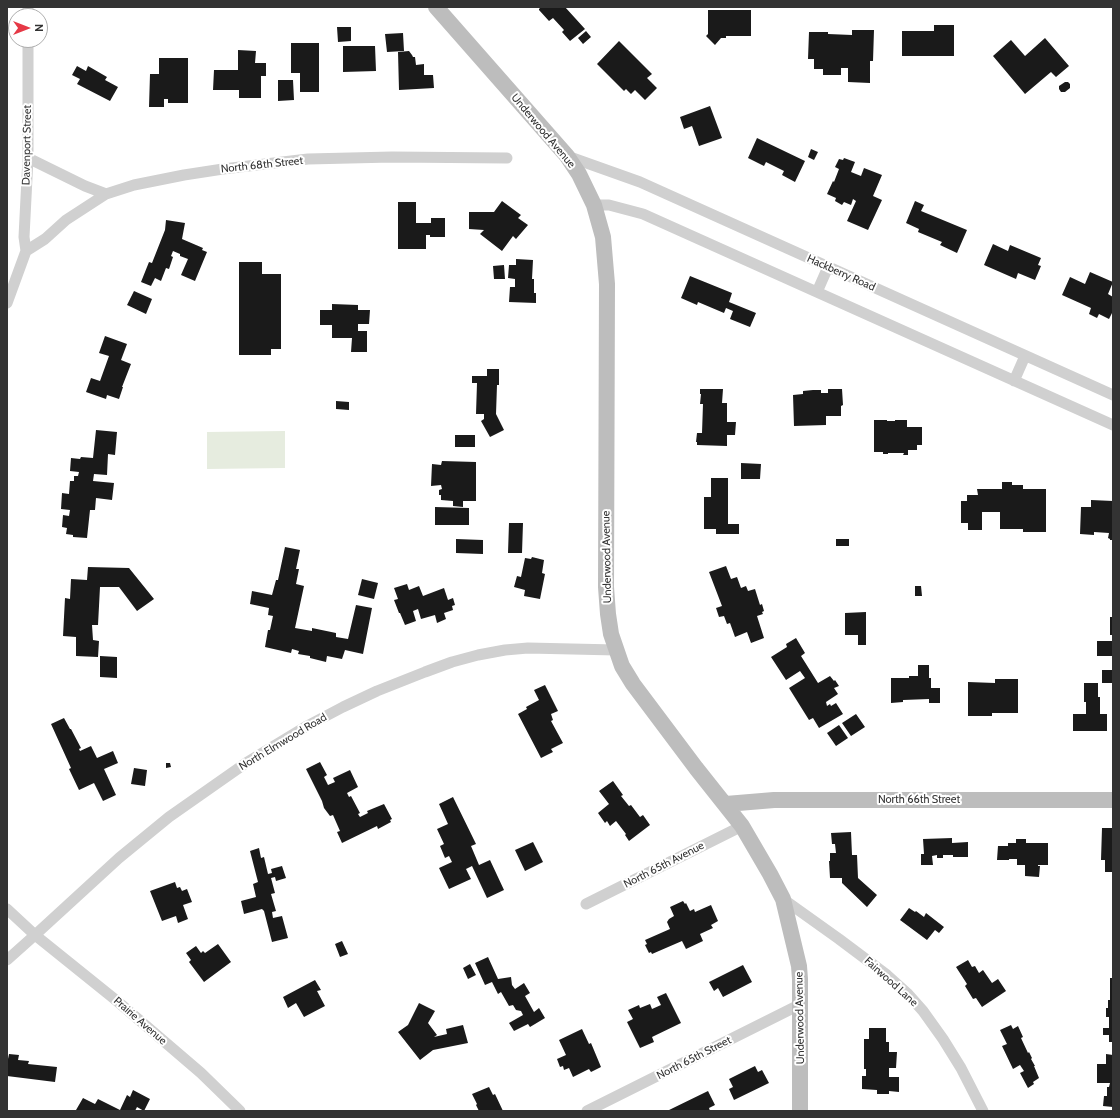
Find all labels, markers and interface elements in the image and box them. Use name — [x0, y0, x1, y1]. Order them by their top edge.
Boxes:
north arrow — [8, 8, 48, 48]
text: N — [32, 24, 46, 32]
street label: Underwood Avenue — [508, 91, 578, 171]
street label: Davenport Street — [20, 105, 34, 185]
street label: North 68th Street — [220, 154, 304, 176]
street label: Hackberry Road — [805, 252, 877, 294]
street label: Underwood Avenue — [600, 511, 614, 603]
street label: North Elmwood Road — [237, 711, 329, 773]
street label: North 66th Street — [878, 793, 960, 807]
street label: North 65th Avenue — [622, 839, 706, 891]
street label: Fairwood Lane — [862, 955, 920, 1009]
street label: Underwood Avenue — [793, 972, 807, 1064]
street label: Prairie Avenue — [111, 994, 169, 1048]
street label: North 65th Street — [655, 1034, 733, 1082]

